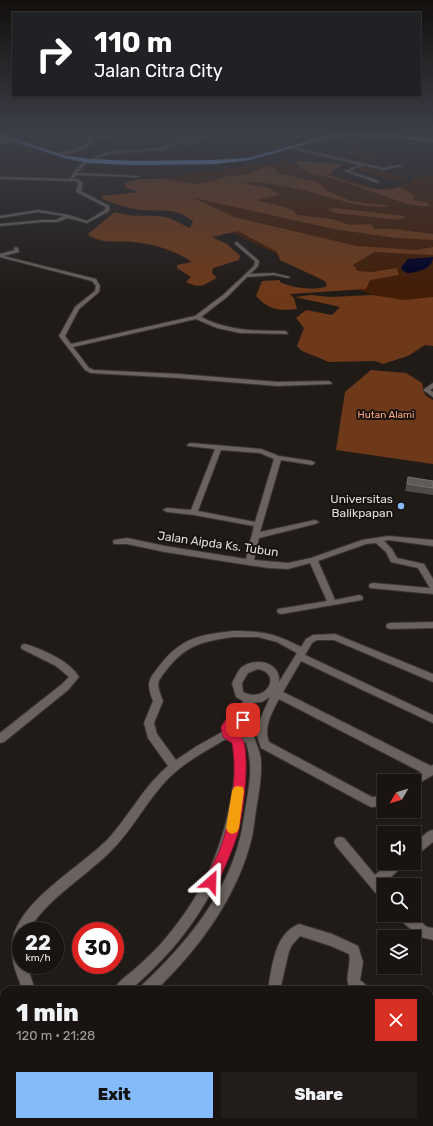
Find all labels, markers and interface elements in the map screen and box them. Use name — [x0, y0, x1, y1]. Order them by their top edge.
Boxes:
text: 110 m — [94, 26, 172, 59]
icon: right — [28, 28, 80, 80]
text: Jalan Citra City — [94, 60, 223, 82]
park label: Hutan Alami — [358, 409, 414, 421]
place label: Universitas Balikpapan — [330, 492, 393, 520]
marker: Universitas Balikpapan — [396, 501, 406, 511]
street label: Jalan Aipda Ks. Tubun — [157, 529, 279, 559]
pin — [226, 703, 260, 737]
icon: arrive — [232, 709, 254, 731]
north arrow — [377, 774, 421, 818]
map controls — [377, 774, 421, 974]
button: sound — [377, 826, 421, 870]
position arrow — [190, 861, 232, 903]
button: search — [377, 878, 421, 922]
speed limit sign: 30 — [72, 922, 124, 974]
button: layers — [377, 930, 421, 974]
text: 22 — [25, 931, 51, 955]
text: km/h — [26, 952, 50, 964]
text: 1 min — [16, 999, 79, 1027]
button: close — [375, 999, 417, 1041]
text: 120 m · 21:28 — [16, 1028, 95, 1043]
button: Exit — [16, 1072, 213, 1118]
button: Share — [221, 1072, 417, 1118]

